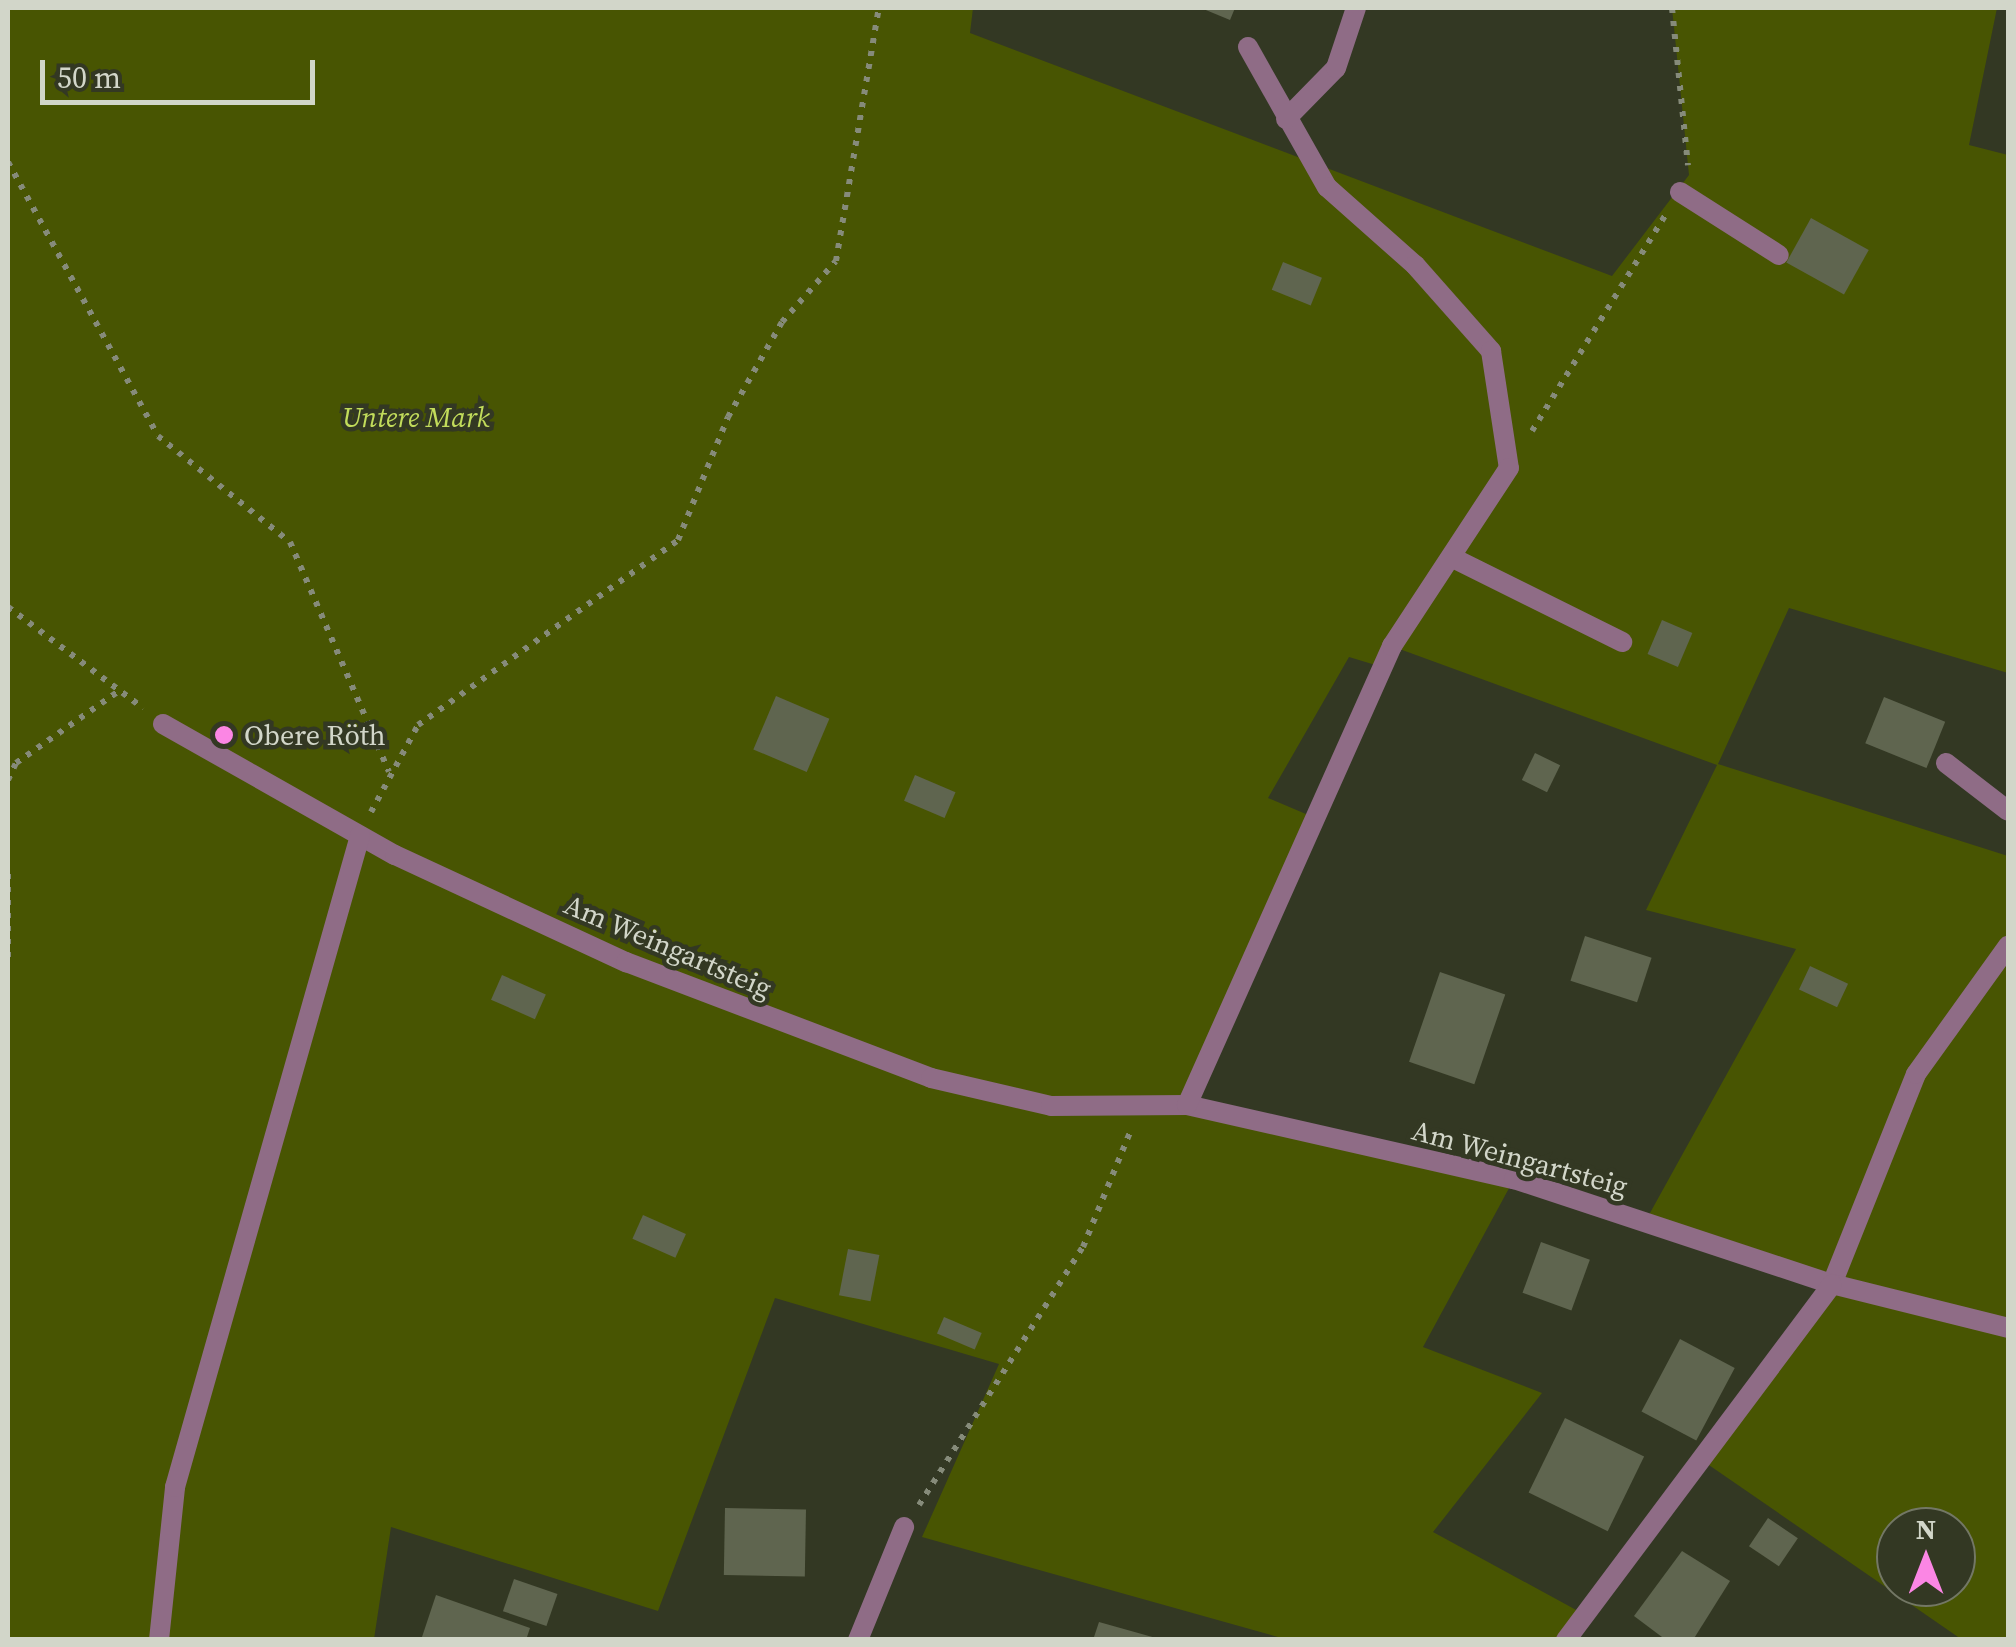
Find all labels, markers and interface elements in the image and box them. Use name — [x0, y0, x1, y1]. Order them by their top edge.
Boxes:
scale bar — [45, 40, 320, 102]
text: 50 m — [57, 57, 121, 98]
park label: Untere Mark — [342, 400, 490, 434]
place label: Obere Röth — [244, 718, 386, 752]
marker: Obere Röth — [213, 724, 235, 746]
street label: Am Weingartsteig — [559, 887, 777, 1005]
street label: Am Weingartsteig — [1408, 1113, 1632, 1203]
north arrow — [1876, 1507, 1976, 1607]
text: N — [1916, 1510, 1936, 1548]

